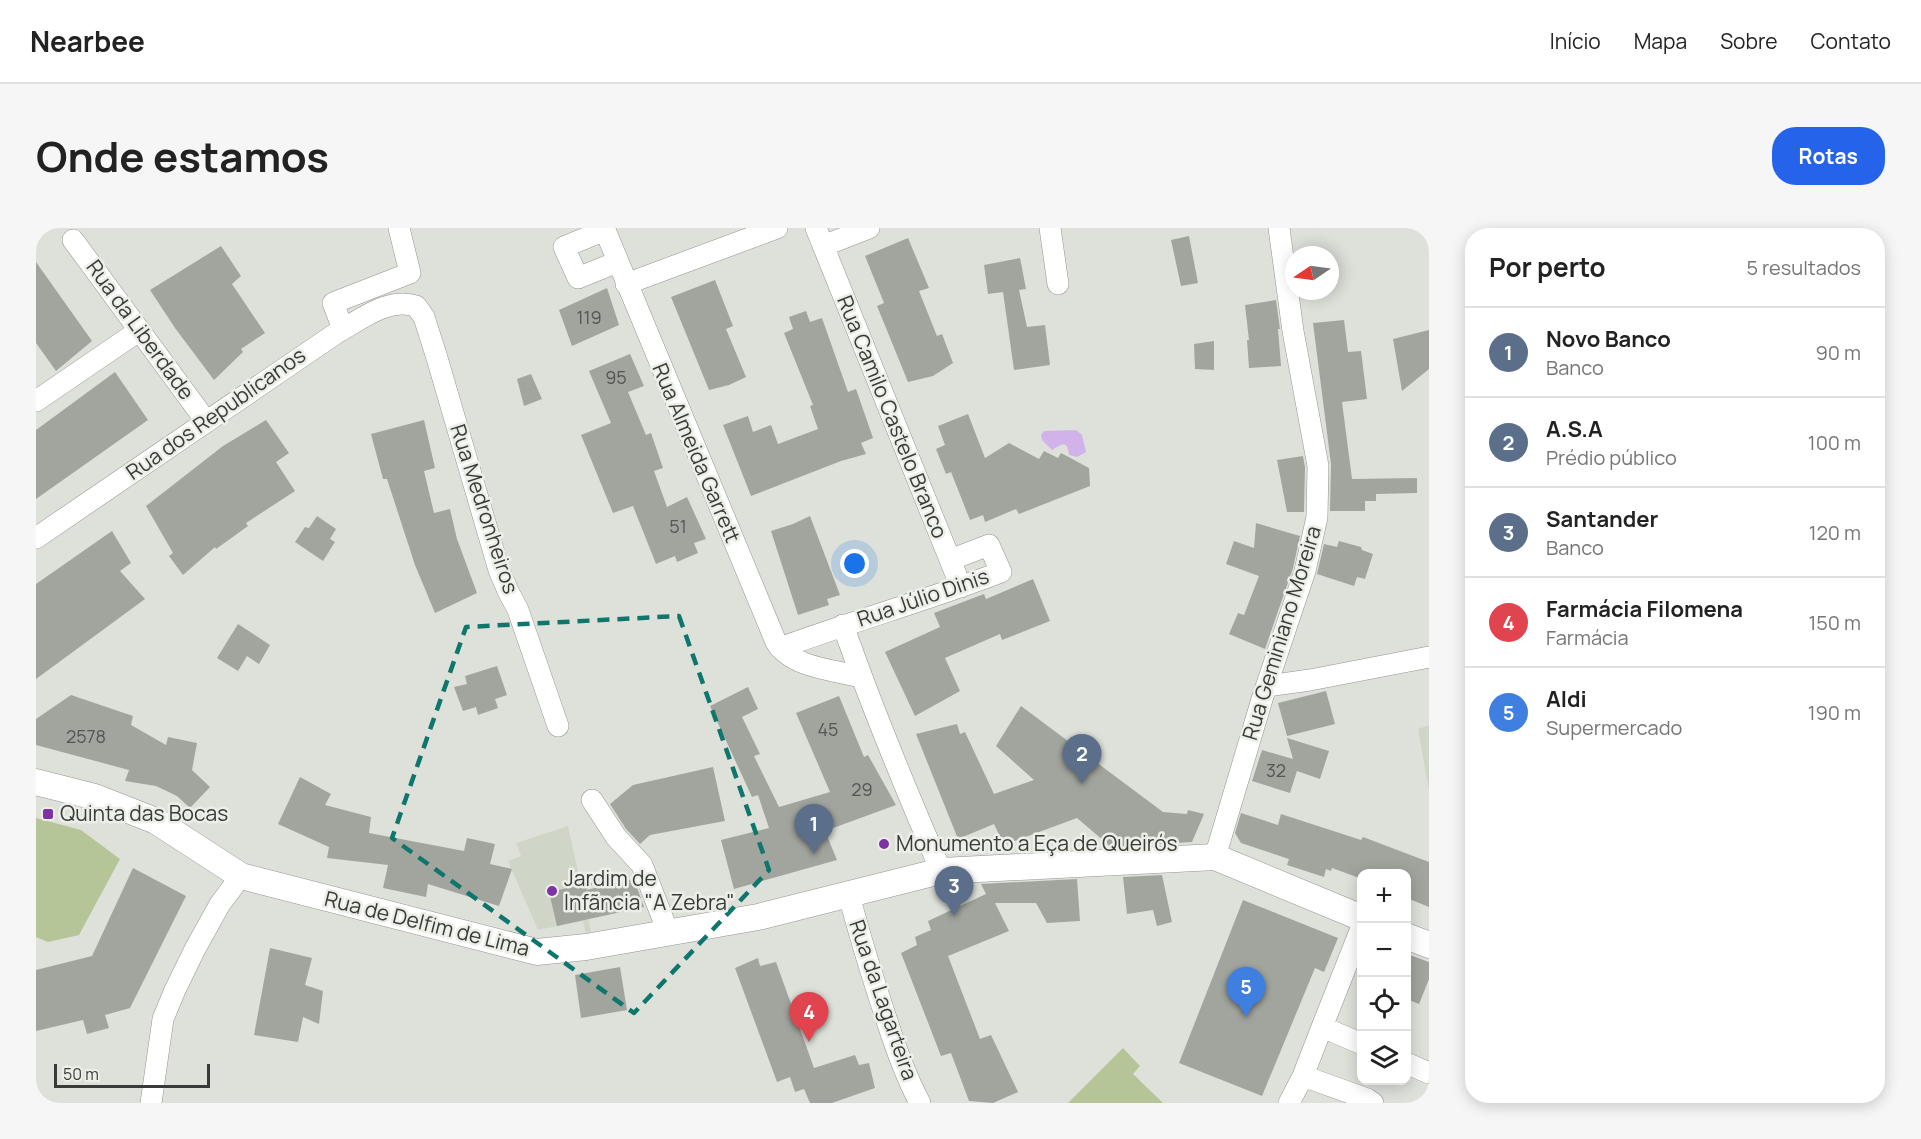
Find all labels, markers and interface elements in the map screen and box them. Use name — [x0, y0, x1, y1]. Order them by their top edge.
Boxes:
text: Nearbee — [30, 22, 145, 60]
text: Início — [1550, 27, 1601, 55]
text: Mapa — [1634, 27, 1687, 55]
text: Sobre — [1720, 27, 1778, 55]
text: Contato — [1811, 27, 1891, 55]
text: Onde estamos — [36, 127, 329, 185]
button: Rotas — [1772, 127, 1885, 185]
north arrow — [1285, 246, 1339, 300]
text: Por perto — [1489, 249, 1606, 285]
street label: Rua da Liberdade — [81, 254, 201, 405]
text: 5 resultados — [1747, 254, 1861, 281]
street label: Rua Camilo Castelo Branco — [831, 291, 955, 542]
house number: 119 — [576, 305, 602, 329]
text: Novo Banco — [1546, 324, 1671, 354]
text: 1 — [1504, 339, 1513, 366]
text: 90 m — [1815, 339, 1861, 366]
street label: Rua dos Republicanos — [120, 341, 311, 486]
text: Banco — [1546, 354, 1604, 381]
street label: Rua Almeida Garrett — [646, 359, 747, 547]
house number: 95 — [605, 365, 627, 389]
text: A.S.A — [1546, 414, 1603, 444]
street label: Rua Medronheiros — [444, 420, 526, 597]
text: 2 — [1503, 429, 1514, 456]
text: 100 m — [1808, 429, 1861, 456]
text: Prédio público — [1546, 444, 1677, 471]
text: Santander — [1546, 504, 1658, 534]
house number: 51 — [669, 514, 687, 538]
text: 3 — [1503, 519, 1514, 546]
text: 120 m — [1809, 519, 1861, 546]
street label: Rua Geminiano Moreira — [1235, 522, 1327, 743]
text: Banco — [1546, 534, 1604, 561]
your location — [840, 549, 869, 578]
street label: Rua Júlio Dinis — [853, 561, 992, 633]
text: Farmácia Filomena — [1546, 594, 1743, 624]
text: 4 — [1502, 609, 1515, 636]
text: 150 m — [1808, 609, 1861, 636]
text: Farmácia — [1546, 624, 1629, 651]
text: Aldi — [1546, 684, 1587, 714]
text: 5 — [1503, 699, 1514, 726]
text: 190 m — [1808, 699, 1861, 726]
text: Supermercado — [1546, 714, 1682, 741]
house number: 45 — [817, 717, 839, 741]
house number: 2578 — [66, 724, 106, 748]
pin: 2 — [1062, 734, 1102, 784]
house number: 32 — [1266, 758, 1286, 782]
house number: 29 — [851, 777, 873, 801]
place label: Quinta das Bocas — [60, 799, 228, 827]
pin: 1 — [794, 804, 834, 854]
marker: Quinta das Bocas — [41, 807, 55, 821]
place label: Monumento a Eça de Queirós — [896, 829, 1178, 857]
marker: Monumento a Eça de Queirós — [877, 837, 891, 851]
place label: Jardim de Infãncia "A Zebra" — [564, 864, 735, 916]
pin: 3 — [934, 866, 974, 916]
map controls — [1357, 869, 1411, 1085]
button: + — [1357, 869, 1411, 923]
street label: Rua de Delfim de Lima — [322, 884, 533, 962]
marker: Jardim de Infãncia "A Zebra" — [545, 884, 559, 898]
street label: Rua da Lagarteira — [843, 916, 925, 1084]
button: − — [1357, 923, 1411, 977]
pin: 5 — [1226, 968, 1266, 1017]
button: locate — [1357, 977, 1411, 1031]
pin: 4 — [790, 992, 828, 1042]
button: layers — [1357, 1031, 1411, 1085]
scale bar — [54, 1061, 210, 1088]
text: 50 m — [63, 1063, 99, 1085]

